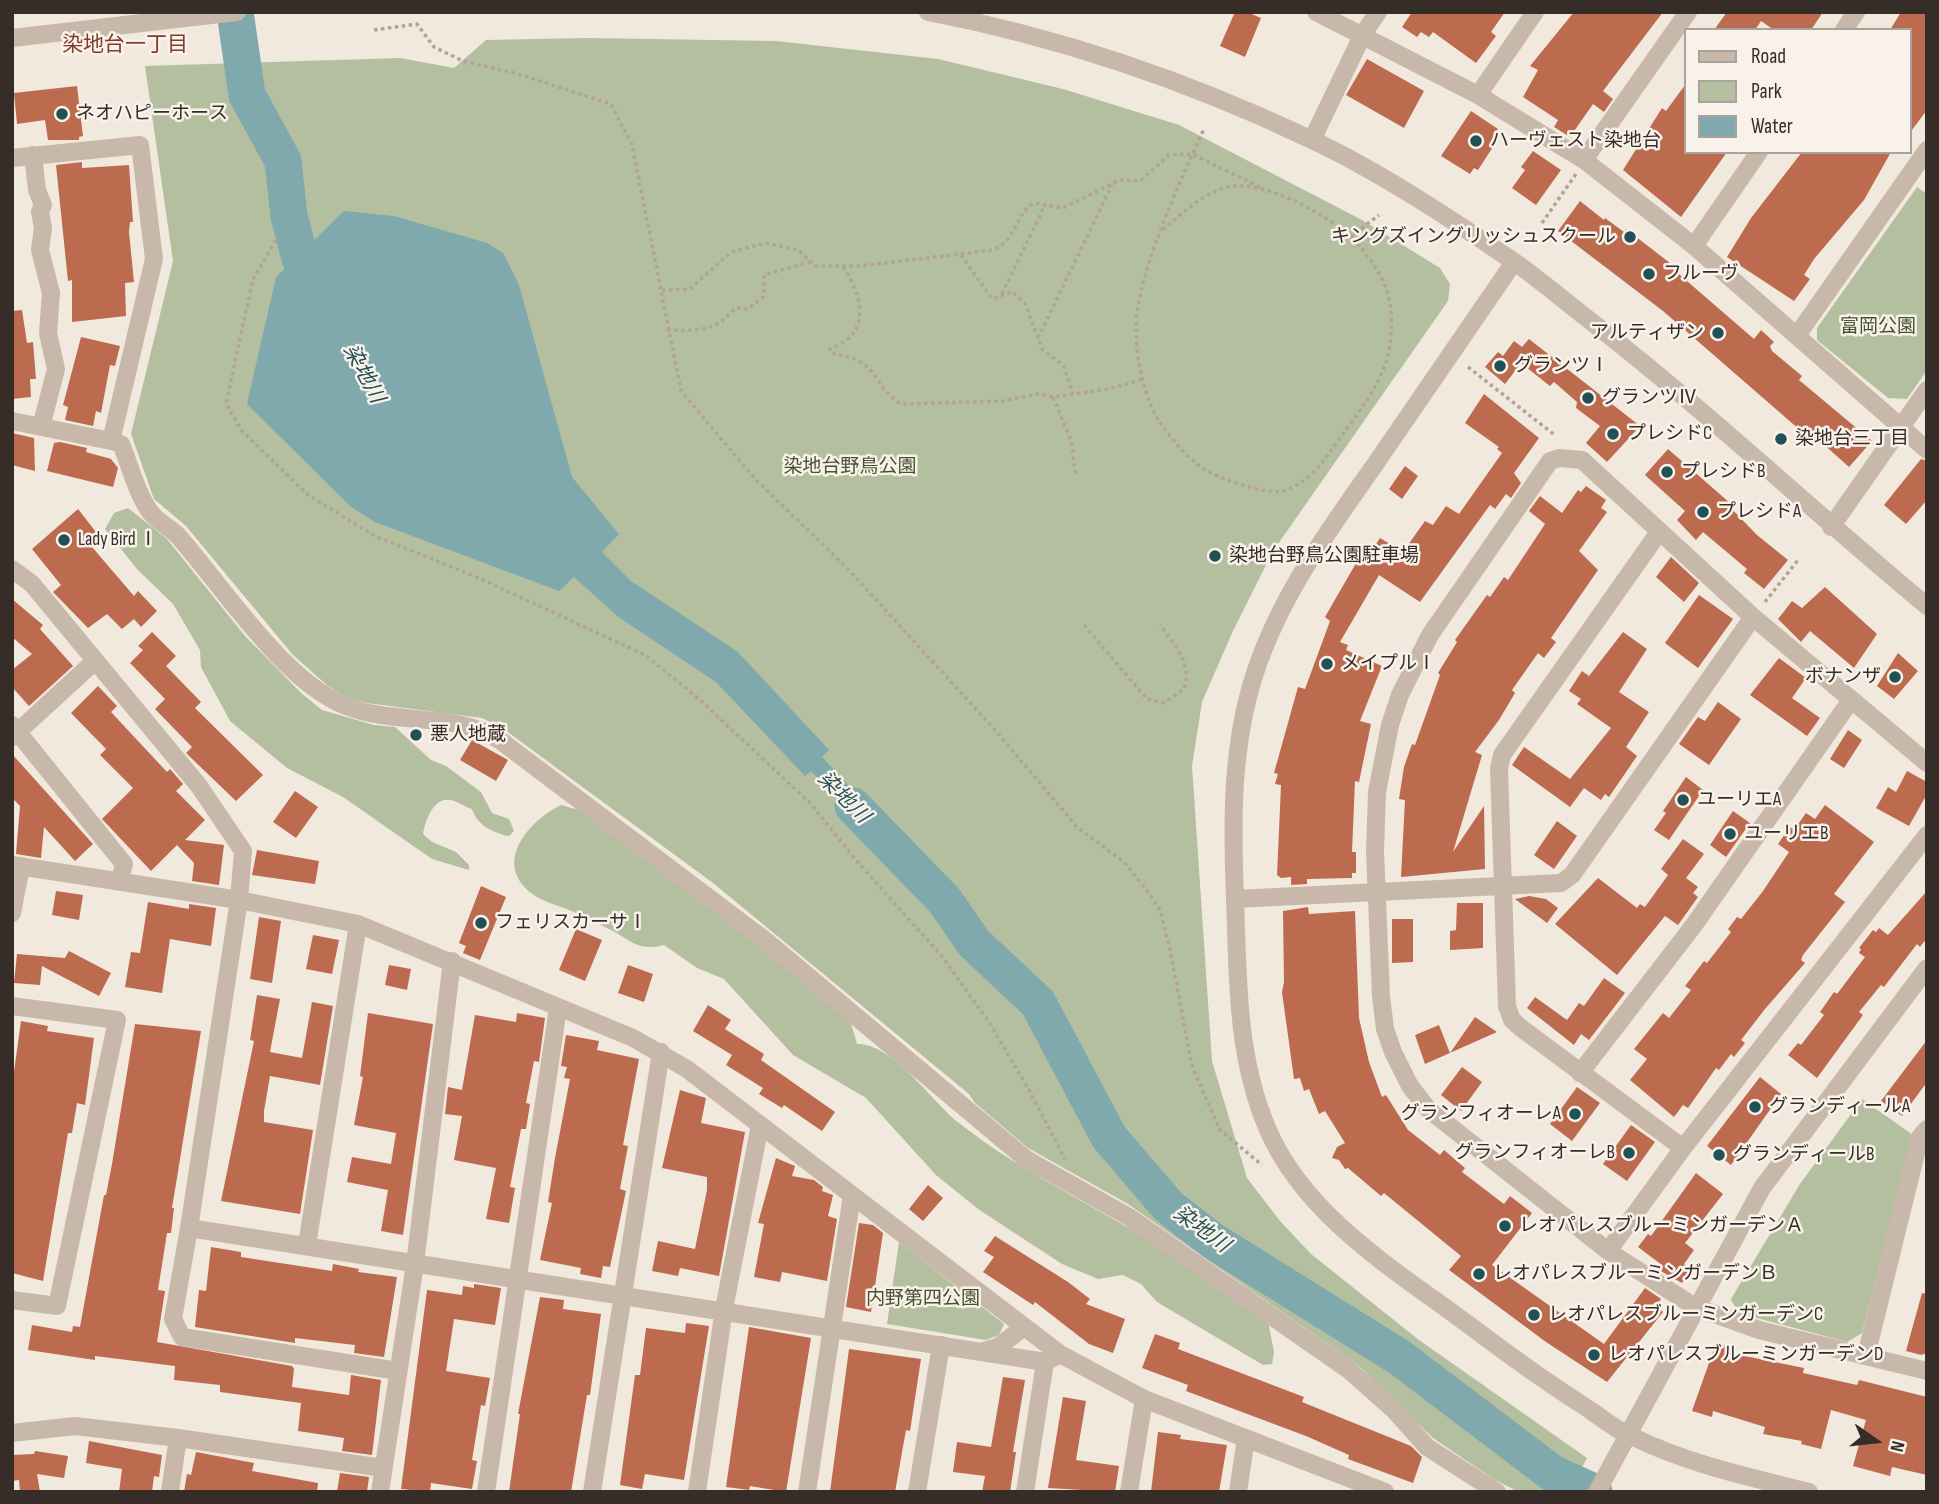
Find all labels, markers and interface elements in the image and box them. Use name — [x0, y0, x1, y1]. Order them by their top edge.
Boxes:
legend — [1684, 28, 1911, 154]
district label: 染地台一丁目 — [62, 33, 188, 59]
text: Road — [1751, 44, 1786, 69]
text: Park — [1751, 79, 1782, 104]
place label: ネオハピーホース — [76, 103, 228, 125]
marker: ネオハピーホース — [54, 106, 70, 122]
text: Water — [1751, 114, 1793, 139]
place label: ハーヴェスト染地台 — [1490, 130, 1661, 152]
marker: ハーヴェスト染地台 — [1468, 133, 1484, 149]
place label: キングズイングリッシュスクール — [1331, 226, 1616, 248]
marker: キングズイングリッシュスクール — [1622, 229, 1638, 245]
place label: フルーヴ — [1663, 263, 1739, 285]
marker: フルーヴ — [1641, 266, 1657, 282]
park label: 富岡公園 — [1840, 316, 1916, 338]
place label: アルティザン — [1590, 322, 1704, 344]
marker: アルティザン — [1710, 325, 1726, 341]
water label: 染地川 — [337, 340, 389, 408]
place label: グランツⅠ — [1514, 355, 1609, 377]
marker: グランツⅠ — [1492, 358, 1508, 374]
place label: グランツⅣ — [1602, 387, 1697, 409]
marker: グランツⅣ — [1580, 390, 1596, 406]
place label: プレシドC — [1627, 423, 1712, 445]
marker: プレシドC — [1605, 426, 1621, 442]
place label: 染地台三丁目 — [1795, 428, 1909, 450]
marker: 染地台三丁目 — [1773, 431, 1789, 447]
park label: 染地台野鳥公園 — [784, 456, 916, 478]
place label: プレシドB — [1681, 461, 1765, 483]
marker: プレシドB — [1659, 464, 1675, 480]
place label: プレシドA — [1717, 501, 1801, 523]
marker: プレシドA — [1695, 504, 1711, 520]
place label: Lady Bird Ⅰ — [78, 529, 158, 551]
marker: Lady Bird Ⅰ — [56, 532, 72, 548]
place label: 染地台野鳥公園駐車場 — [1229, 545, 1419, 567]
marker: 染地台野鳥公園駐車場 — [1207, 548, 1223, 564]
place label: メイプルⅠ — [1341, 653, 1436, 675]
marker: メイプルⅠ — [1319, 656, 1335, 672]
place label: ボナンザ — [1805, 666, 1881, 688]
marker: ボナンザ — [1887, 669, 1903, 685]
place label: 悪人地蔵 — [430, 724, 506, 746]
marker: 悪人地蔵 — [408, 727, 424, 743]
water label: 染地川 — [812, 767, 874, 829]
place label: ユーリエA — [1697, 789, 1781, 811]
marker: ユーリエA — [1675, 792, 1691, 808]
place label: ユーリエB — [1744, 823, 1828, 845]
marker: ユーリエB — [1722, 826, 1738, 842]
place label: フェリスカーサⅠ — [495, 912, 647, 934]
marker: フェリスカーサⅠ — [473, 915, 489, 931]
place label: グランディールA — [1769, 1096, 1910, 1118]
marker: グランディールA — [1747, 1099, 1763, 1115]
place label: グランフィオーレA — [1401, 1103, 1561, 1125]
marker: グランフィオーレA — [1567, 1106, 1583, 1122]
place label: グランフィオーレB — [1455, 1142, 1615, 1164]
place label: グランディールB — [1733, 1144, 1874, 1166]
marker: グランフィオーレB — [1621, 1145, 1637, 1161]
marker: グランディールB — [1711, 1147, 1727, 1163]
water label: 染地川 — [1168, 1201, 1234, 1259]
place label: レオパレスブルーミンガーデンＡ — [1519, 1215, 1804, 1237]
marker: レオパレスブルーミンガーデンＡ — [1497, 1218, 1513, 1234]
place label: レオパレスブルーミンガーデンＢ — [1493, 1263, 1778, 1285]
marker: レオパレスブルーミンガーデンＢ — [1471, 1266, 1487, 1282]
park label: 内野第四公園 — [866, 1288, 980, 1310]
place label: レオパレスブルーミンガーデンC — [1548, 1304, 1823, 1326]
marker: レオパレスブルーミンガーデンC — [1526, 1307, 1542, 1323]
place label: レオパレスブルーミンガーデンD — [1608, 1344, 1883, 1366]
marker: レオパレスブルーミンガーデンD — [1586, 1347, 1602, 1363]
north arrow — [1841, 1406, 1911, 1476]
text: N — [1884, 1438, 1909, 1454]

